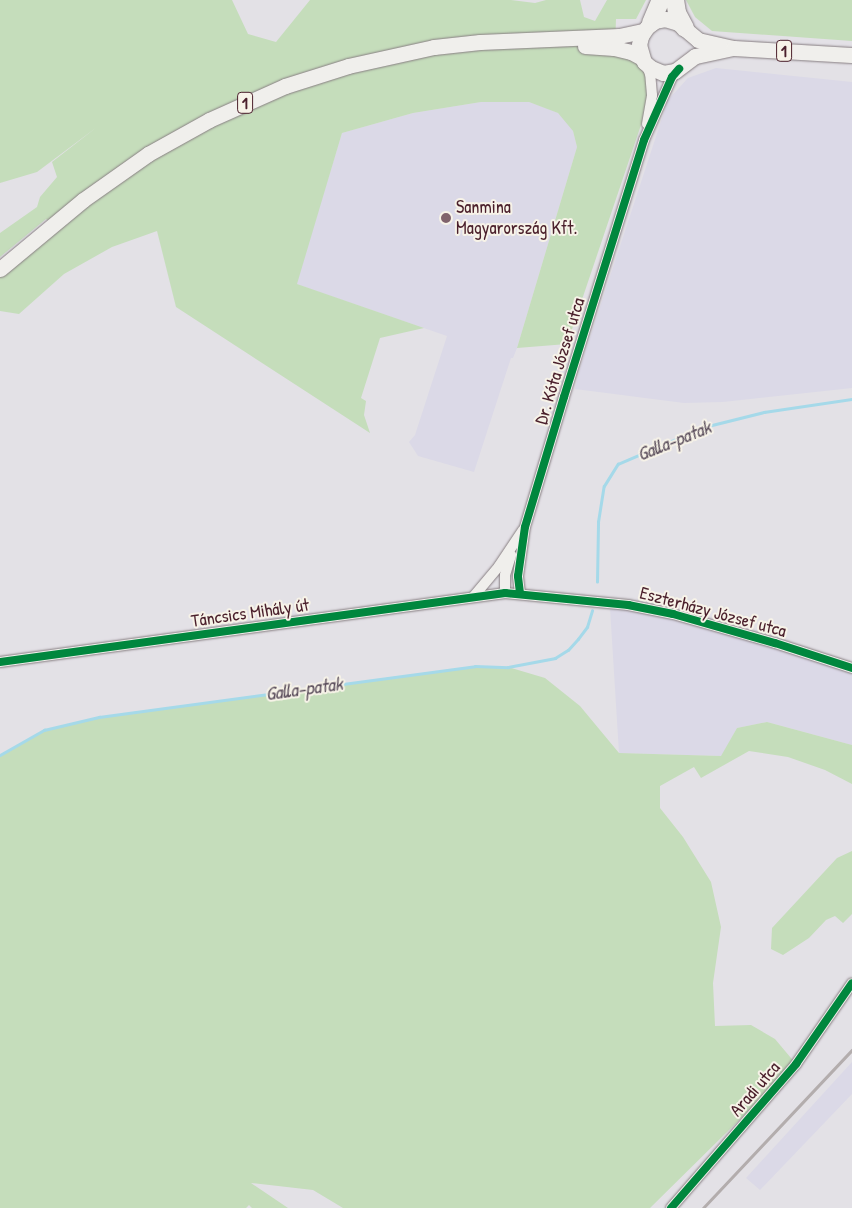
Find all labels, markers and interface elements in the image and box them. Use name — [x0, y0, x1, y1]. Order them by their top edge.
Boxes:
road number: 1 — [775, 37, 793, 64]
road number: 1 — [236, 90, 254, 116]
place label: Sanmina Magyarország Kft. — [456, 197, 577, 240]
marker: Sanmina Magyarország Kft. — [440, 212, 452, 224]
street label: Dr. Kóta József utca — [530, 295, 590, 427]
water label: Galla-patak — [634, 416, 714, 466]
street label: Eszterházy József utca — [637, 582, 789, 642]
street label: Táncsics Mihály út — [190, 594, 310, 632]
water label: Galla-patak — [264, 672, 344, 706]
street label: Aradi utca — [725, 1057, 785, 1121]

